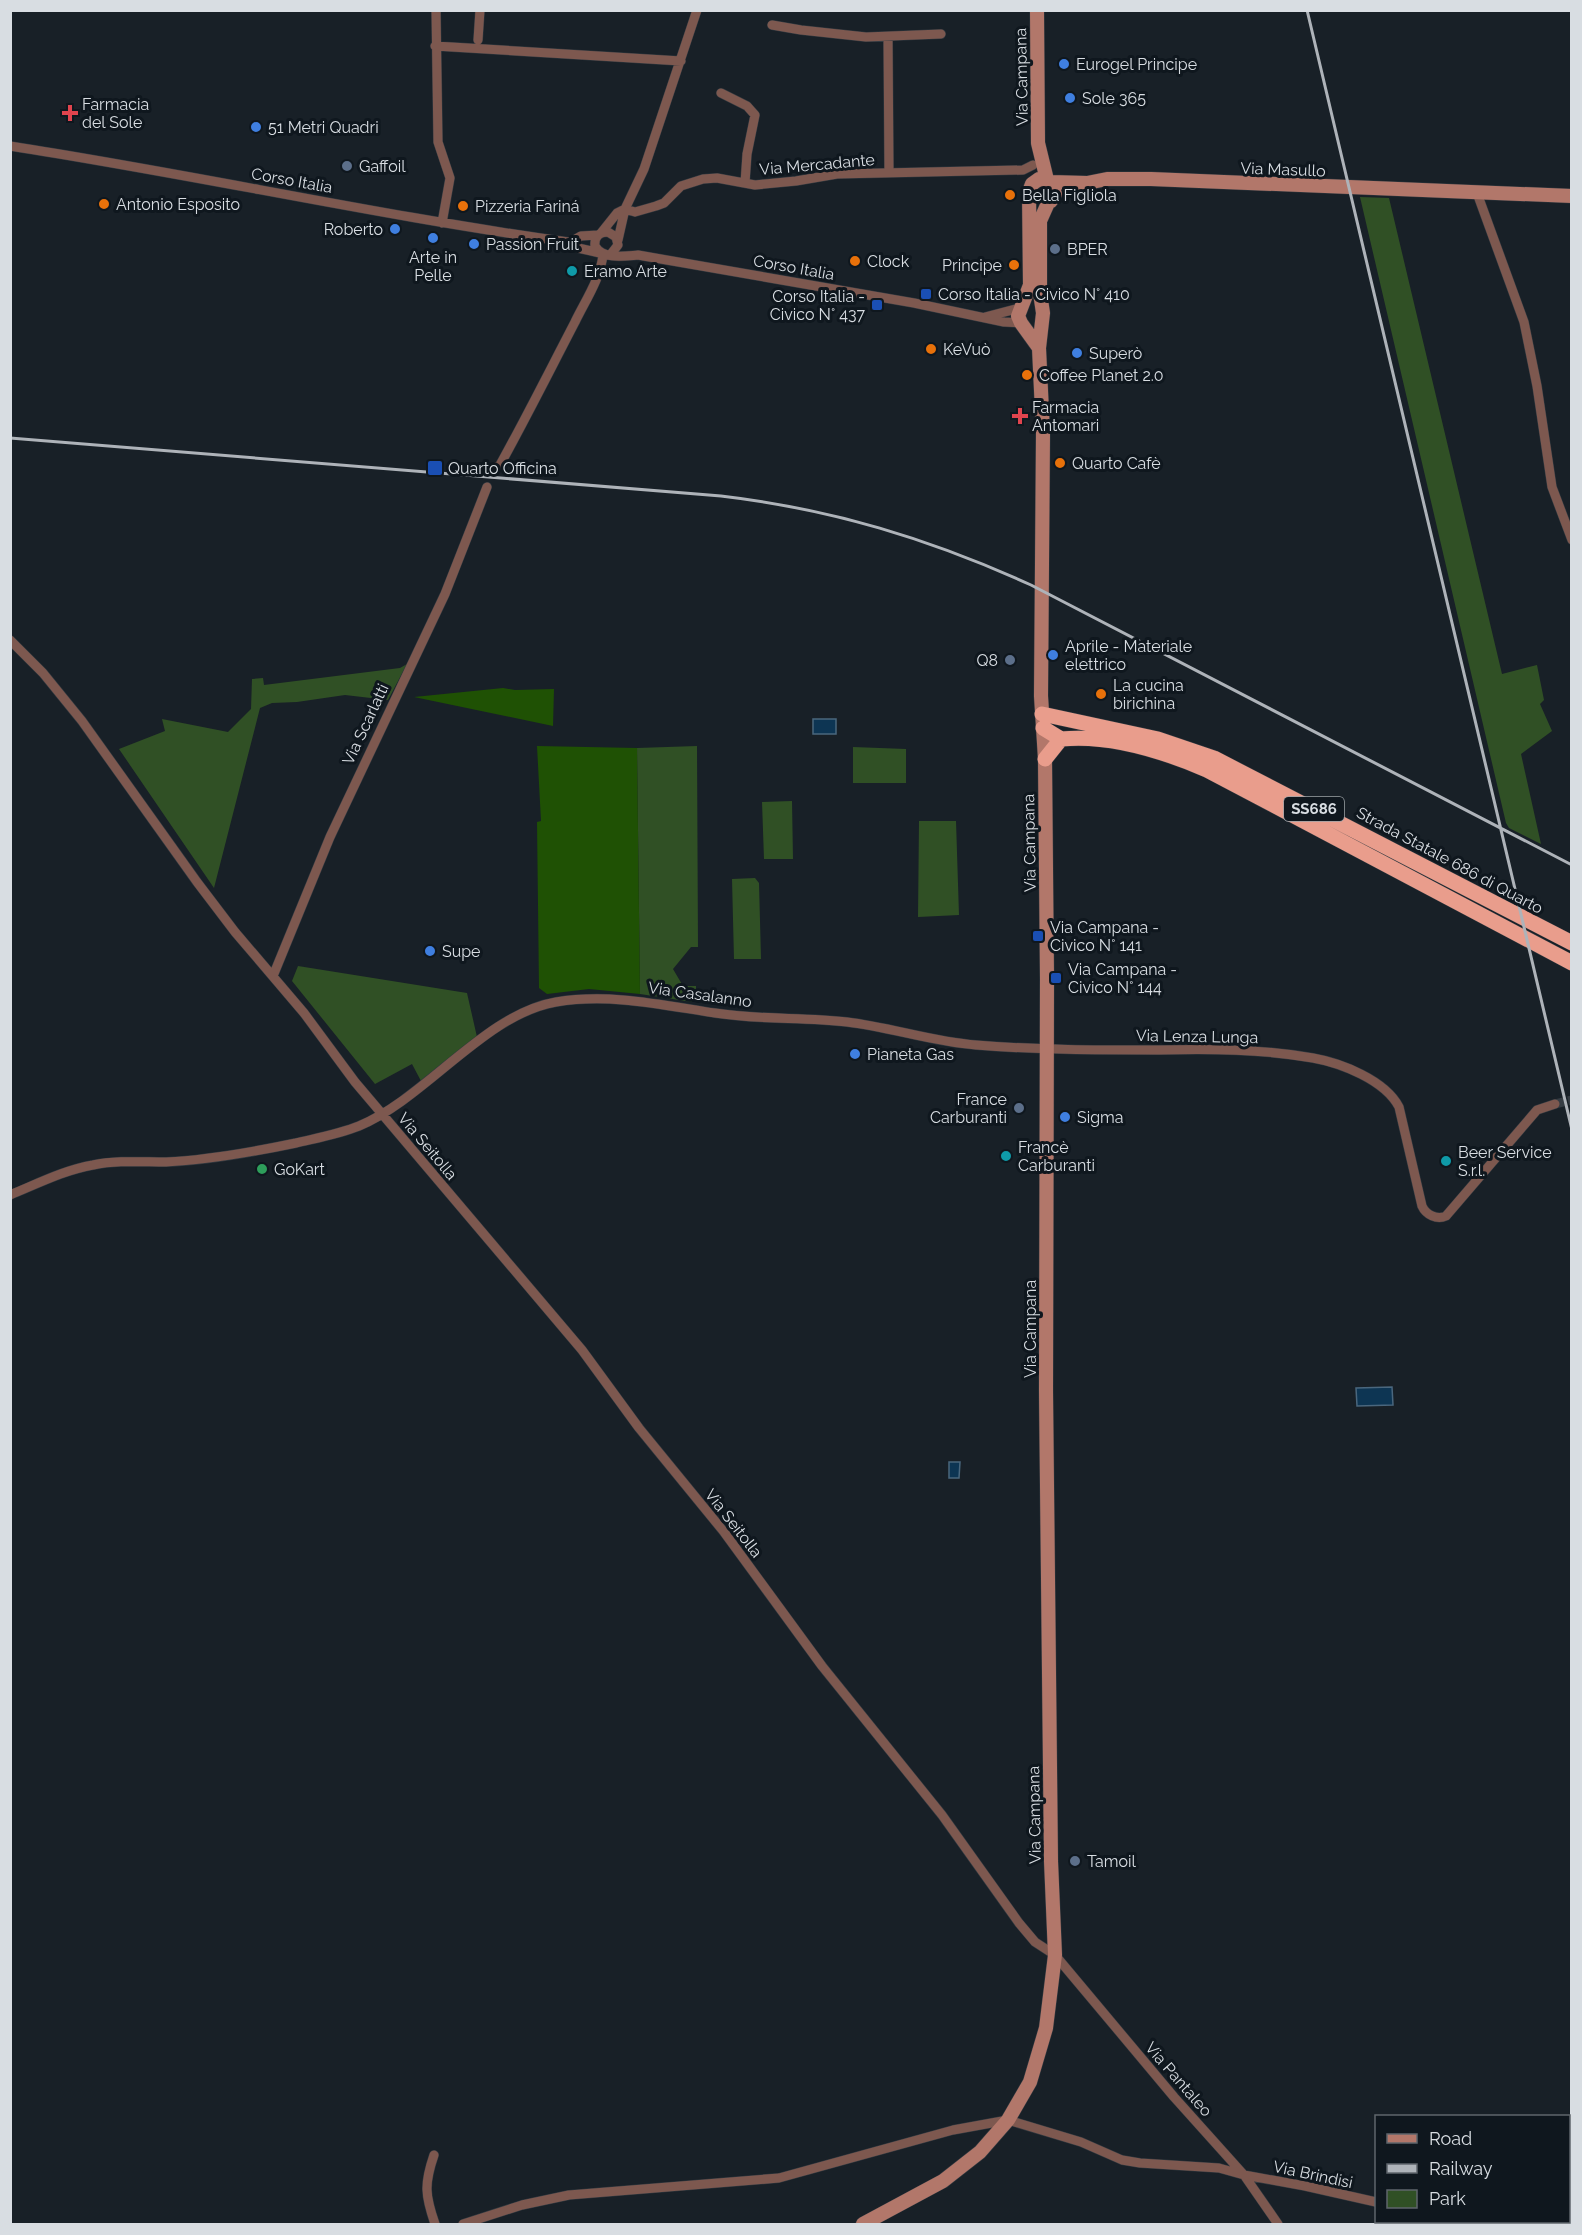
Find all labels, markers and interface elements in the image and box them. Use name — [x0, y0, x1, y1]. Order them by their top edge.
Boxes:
street label: Via Campana — [1011, 28, 1032, 126]
place label: Eurogel Principe — [1076, 55, 1197, 74]
marker: Eurogel Principe — [1057, 57, 1071, 71]
place label: Sole 365 — [1082, 89, 1146, 108]
marker: Sole 365 — [1063, 91, 1077, 105]
place label: Farmacia del Sole — [82, 95, 149, 132]
marker: Farmacia del Sole — [63, 106, 77, 120]
place label: 51 Metri Quadri — [268, 118, 379, 137]
marker: 51 Metri Quadri — [249, 120, 263, 134]
street label: Via Mercadante — [759, 150, 876, 179]
place label: Gaffoil — [359, 157, 406, 176]
marker: Gaffoil — [340, 159, 354, 173]
street label: Via Masullo — [1240, 159, 1326, 180]
street label: Corso Italia — [250, 164, 334, 197]
place label: Bella Figliola — [1022, 186, 1117, 205]
marker: Bella Figliola — [1003, 188, 1017, 202]
place label: Antonio Esposito — [116, 195, 240, 214]
marker: Antonio Esposito — [97, 197, 111, 211]
place label: Pizzeria Fariná — [475, 197, 580, 216]
marker: Pizzeria Fariná — [456, 199, 470, 213]
place label: Roberto — [324, 220, 383, 239]
marker: Roberto — [388, 222, 402, 236]
marker: Arte in Pelle — [426, 231, 440, 245]
place label: Passion Fruit — [486, 235, 580, 254]
marker: Passion Fruit — [467, 237, 481, 251]
place label: BPER — [1067, 240, 1108, 259]
marker: BPER — [1048, 242, 1062, 256]
place label: Arte in Pelle — [409, 248, 457, 285]
street label: Corso Italia — [752, 251, 836, 284]
place label: Clock — [867, 252, 910, 271]
marker: Clock — [848, 254, 862, 268]
place label: Principe — [942, 256, 1002, 275]
marker: Principe — [1007, 258, 1021, 272]
place label: Eramo Arte — [584, 262, 667, 281]
marker: Eramo Arte — [565, 264, 579, 278]
place label: Corso Italia - Civico N° 410 — [938, 285, 1130, 304]
place label: Corso Italia - Civico N° 437 — [770, 287, 865, 324]
marker: Corso Italia - Civico N° 410 — [919, 287, 933, 301]
marker: Corso Italia - Civico N° 437 — [870, 298, 884, 312]
place label: KeVuò — [943, 340, 991, 359]
marker: KeVuò — [924, 342, 938, 356]
place label: Superò — [1089, 344, 1142, 363]
marker: Superò — [1070, 346, 1084, 360]
place label: Coffee Planet 2.0 — [1039, 366, 1164, 385]
marker: Coffee Planet 2.0 — [1020, 368, 1034, 382]
place label: Farmacia Antomari — [1032, 398, 1099, 435]
marker: Farmacia Antomari — [1013, 409, 1027, 423]
place label: Quarto Cafè — [1072, 454, 1161, 473]
marker: Quarto Cafè — [1053, 456, 1067, 470]
marker: Quarto Officina — [426, 459, 444, 477]
place label: Quarto Officina — [448, 459, 557, 478]
place label: Aprile - Materiale elettrico — [1065, 637, 1192, 674]
marker: Aprile - Materiale elettrico — [1046, 648, 1060, 662]
place label: Q8 — [977, 651, 998, 670]
marker: Q8 — [1003, 653, 1017, 667]
place label: La cucina birichina — [1113, 676, 1184, 713]
street label: Via Scarlatti — [338, 681, 392, 768]
marker: La cucina birichina — [1094, 687, 1108, 701]
street label: Via Campana — [1019, 794, 1040, 892]
road number: SS686 — [1284, 797, 1344, 821]
street label: Strada Statale 686 di Quarto — [1353, 803, 1546, 918]
place label: Via Campana - Civico N° 141 — [1050, 918, 1159, 955]
marker: Via Campana - Civico N° 141 — [1031, 929, 1045, 943]
place label: Supe — [442, 942, 480, 961]
marker: Supe — [423, 944, 437, 958]
place label: Via Campana - Civico N° 144 — [1068, 960, 1177, 997]
marker: Via Campana - Civico N° 144 — [1049, 971, 1063, 985]
street label: Via Casalanno — [647, 978, 753, 1011]
street label: Via Lenza Lunga — [1136, 1026, 1258, 1047]
place label: Pianeta Gas — [867, 1045, 954, 1064]
marker: Pianeta Gas — [848, 1047, 862, 1061]
place label: France Carburanti — [930, 1090, 1007, 1127]
marker: France Carburanti — [1012, 1101, 1026, 1115]
place label: Sigma — [1077, 1108, 1124, 1127]
street label: Via Seitolla — [394, 1109, 461, 1184]
marker: Sigma — [1058, 1110, 1072, 1124]
place label: Francè Carburanti — [1018, 1138, 1095, 1175]
place label: Beer Service S.r.l. — [1458, 1143, 1552, 1180]
marker: Francè Carburanti — [999, 1149, 1013, 1163]
marker: Beer Service S.r.l. — [1439, 1154, 1453, 1168]
place label: GoKart — [274, 1160, 325, 1179]
marker: GoKart — [255, 1162, 269, 1176]
street label: Via Campana — [1021, 1280, 1040, 1378]
street label: Via Seitolla — [701, 1485, 766, 1561]
street label: Via Campana — [1024, 1766, 1045, 1864]
place label: Tamoil — [1087, 1852, 1137, 1871]
marker: Tamoil — [1068, 1854, 1082, 1868]
street label: Via Pantaleo — [1141, 2038, 1216, 2120]
legend — [1375, 2115, 1570, 2223]
text: Road — [1429, 2128, 1472, 2149]
street label: Via Brindisi — [1271, 2157, 1354, 2192]
text: Railway — [1429, 2158, 1493, 2179]
text: Park — [1429, 2188, 1466, 2209]

